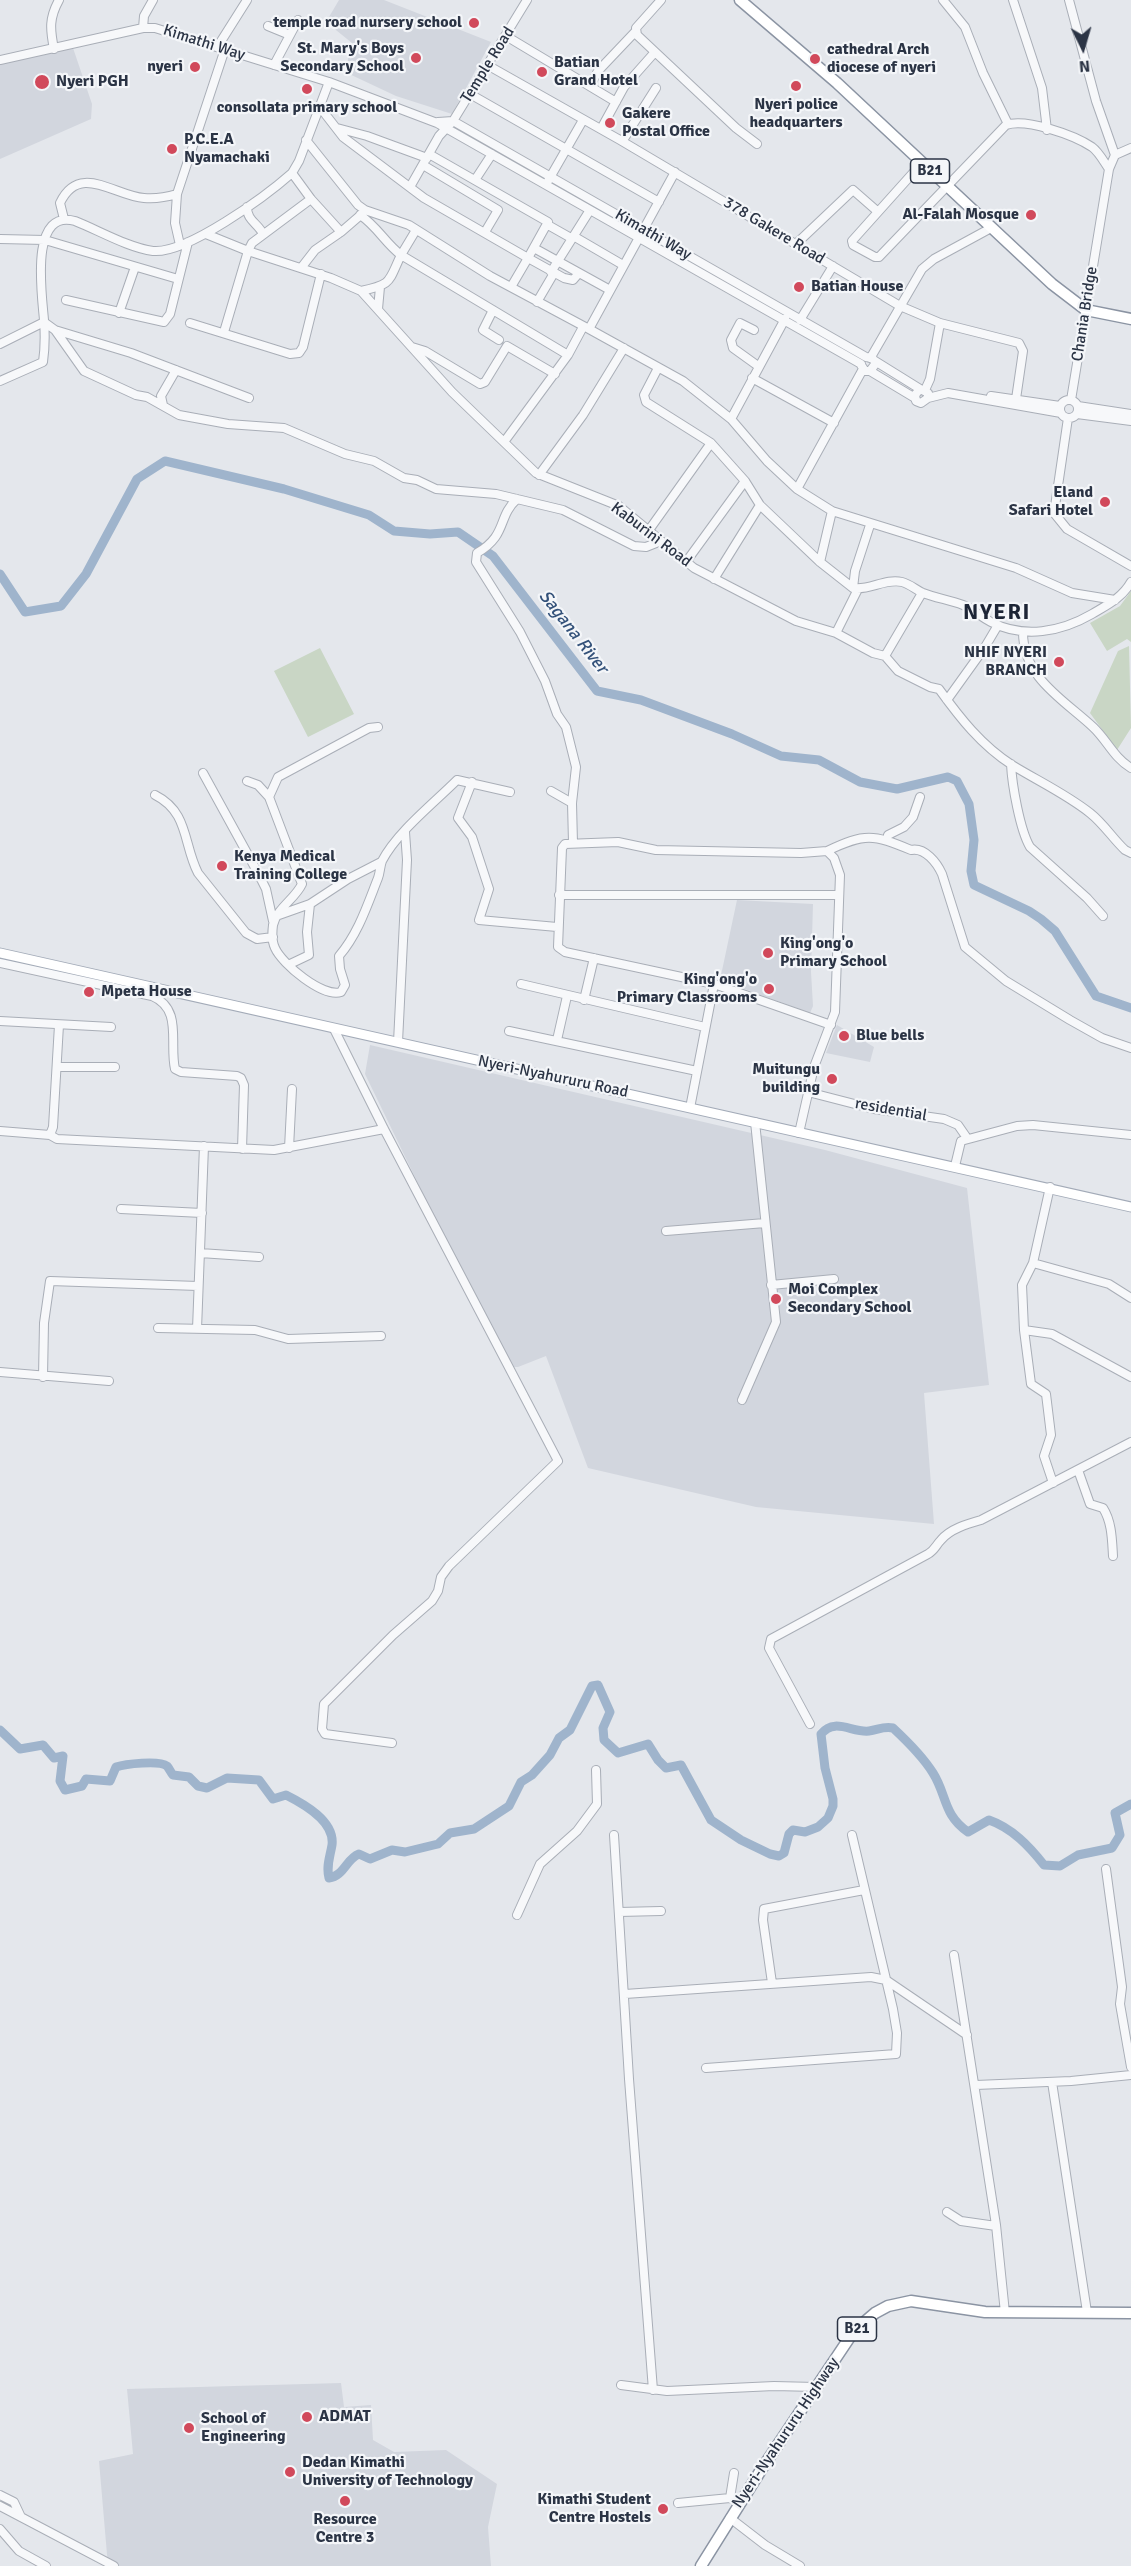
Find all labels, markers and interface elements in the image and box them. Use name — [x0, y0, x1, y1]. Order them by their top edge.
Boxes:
place label: temple road nursery school — [273, 13, 462, 33]
marker: temple road nursery school — [467, 16, 481, 30]
north arrow — [1053, 18, 1113, 78]
street label: Kimathi Way — [161, 21, 247, 65]
street label: Temple Road — [457, 23, 519, 107]
place label: St. Mary's Boys Secondary School — [280, 39, 404, 77]
place label: cathedral Arch diocese of nyeri — [827, 40, 936, 78]
marker: St. Mary's Boys Secondary School — [409, 51, 423, 65]
marker: cathedral Arch diocese of nyeri — [808, 52, 822, 66]
place label: Batian Grand Hotel — [554, 53, 638, 91]
text: N — [1078, 55, 1091, 76]
place label: nyeri — [147, 57, 183, 77]
marker: nyeri — [188, 60, 202, 74]
marker: Batian Grand Hotel — [535, 65, 549, 79]
place label: Nyeri PGH — [56, 72, 129, 92]
marker: Nyeri PGH — [33, 73, 51, 91]
marker: Nyeri police headquarters — [789, 79, 803, 93]
marker: consollata primary school — [300, 82, 314, 96]
place label: Nyeri police headquarters — [749, 95, 843, 133]
place label: consollata primary school — [217, 98, 397, 118]
place label: Gakere Postal Office — [622, 104, 710, 142]
marker: Gakere Postal Office — [603, 116, 617, 130]
place label: P.C.E.A Nyamachaki — [184, 130, 270, 168]
marker: P.C.E.A Nyamachaki — [165, 142, 179, 156]
road number: B21 — [910, 159, 950, 183]
street label: 378 Gakere Road — [720, 193, 828, 269]
street label: Kimathi Way — [611, 205, 695, 265]
place label: Al-Falah Mosque — [902, 205, 1019, 225]
marker: Al-Falah Mosque — [1024, 208, 1038, 222]
street label: Chania Bridge — [1068, 265, 1102, 363]
place label: Batian House — [811, 277, 903, 297]
marker: Batian House — [792, 280, 806, 294]
place label: Eland Safari Hotel — [1009, 483, 1093, 521]
marker: Eland Safari Hotel — [1098, 495, 1112, 509]
street label: Kaburini Road — [607, 498, 695, 572]
water label: Sagana River — [534, 586, 612, 678]
district label: NYERI — [963, 600, 1031, 626]
place label: NHIF NYERI BRANCH — [964, 643, 1047, 681]
marker: NHIF NYERI BRANCH — [1052, 655, 1066, 669]
place label: Kenya Medical Training College — [234, 847, 347, 885]
marker: Kenya Medical Training College — [215, 859, 229, 873]
place label: King'ong'o Primary School — [780, 934, 887, 972]
marker: King'ong'o Primary School — [761, 946, 775, 960]
place label: King'ong'o Primary Classrooms — [617, 970, 757, 1008]
place label: Mpeta House — [101, 982, 192, 1002]
marker: King'ong'o Primary Classrooms — [762, 982, 776, 996]
marker: Mpeta House — [82, 985, 96, 999]
place label: Blue bells — [856, 1026, 924, 1046]
marker: Blue bells — [837, 1029, 851, 1043]
street label: Nyeri-Nyahururu Road — [476, 1052, 630, 1102]
place label: Muitungu building — [752, 1060, 820, 1098]
marker: Muitungu building — [825, 1072, 839, 1086]
street label: residential — [853, 1094, 929, 1126]
place label: Moi Complex Secondary School — [788, 1280, 912, 1318]
marker: Moi Complex Secondary School — [769, 1292, 783, 1306]
road number: B21 — [838, 2317, 876, 2341]
street label: Nyeri-Nyahururu Highway — [728, 2354, 844, 2512]
place label: ADMAT — [319, 2407, 371, 2427]
place label: School of Engineering — [201, 2409, 286, 2447]
marker: ADMAT — [300, 2410, 314, 2424]
marker: School of Engineering — [182, 2421, 196, 2435]
place label: Dedan Kimathi University of Technology — [302, 2453, 473, 2491]
marker: Dedan Kimathi University of Technology — [283, 2465, 297, 2479]
place label: Kimathi Student Centre Hostels — [537, 2490, 651, 2528]
marker: Resource Centre 3 — [338, 2494, 352, 2508]
marker: Kimathi Student Centre Hostels — [656, 2502, 670, 2516]
place label: Resource Centre 3 — [313, 2510, 377, 2548]

